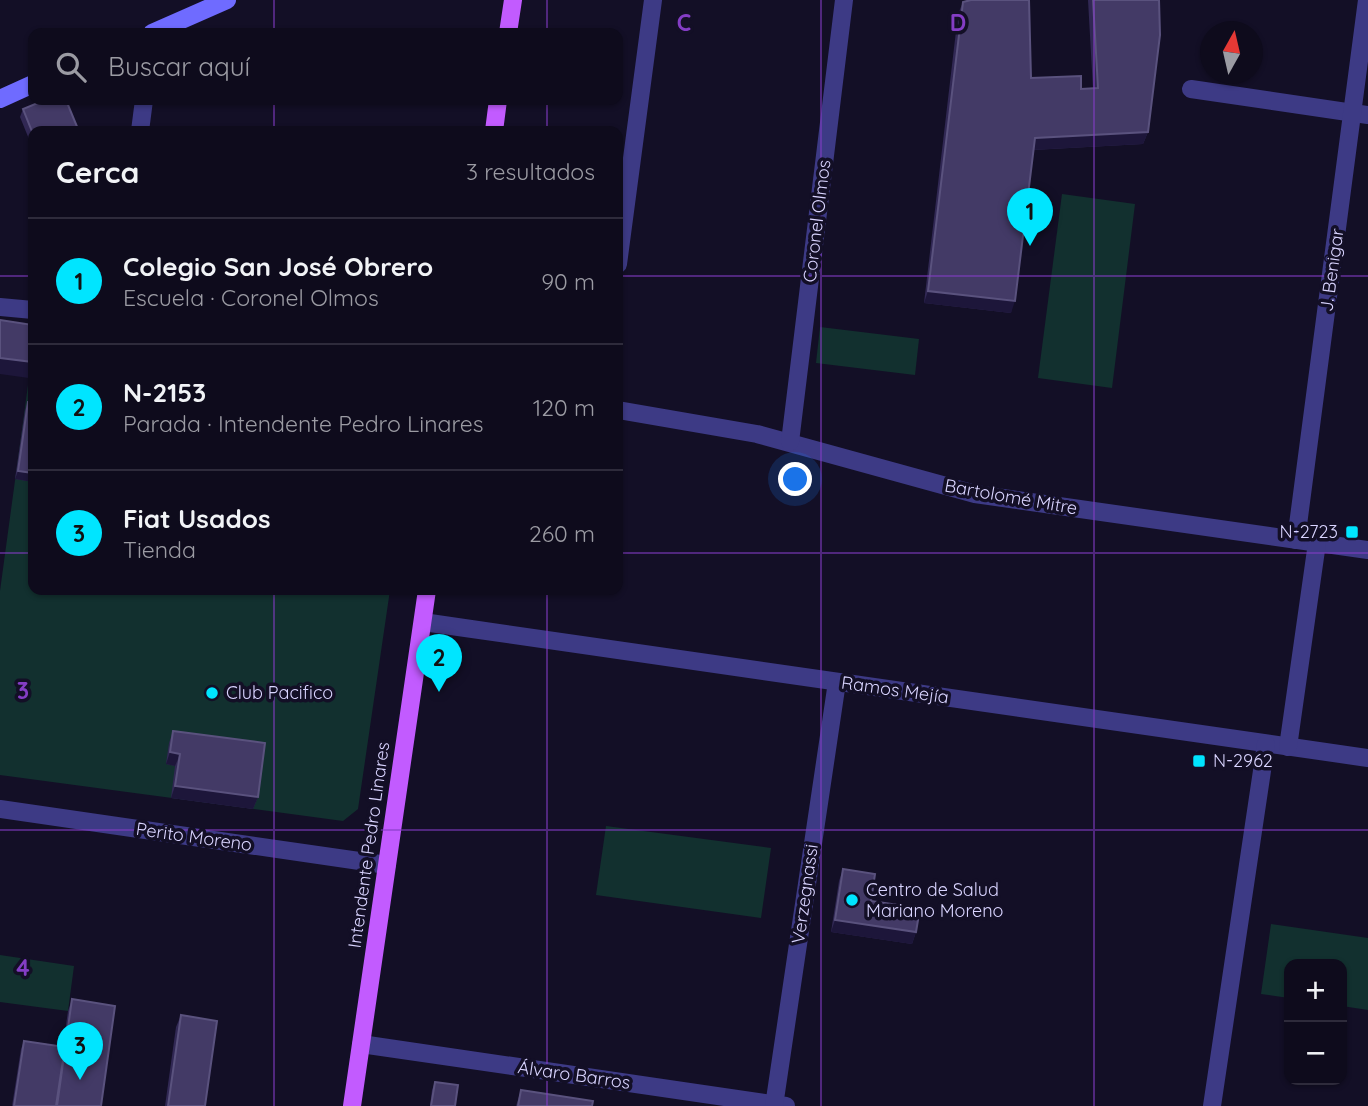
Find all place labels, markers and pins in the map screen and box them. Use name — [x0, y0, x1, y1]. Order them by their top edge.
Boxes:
pin: 1 — [1007, 188, 1053, 246]
place label: N-2723 — [1280, 520, 1338, 543]
marker: N-2723 — [1344, 524, 1360, 540]
pin: 2 — [416, 634, 462, 692]
place label: Club Pacifico — [226, 681, 333, 704]
marker: Club Pacifico — [204, 685, 220, 701]
place label: N-2962 — [1213, 749, 1273, 772]
marker: N-2962 — [1191, 753, 1207, 769]
place label: Centro de Salud Mariano Moreno — [866, 878, 1003, 922]
marker: Centro de Salud Mariano Moreno — [844, 892, 860, 908]
pin: 3 — [57, 1022, 103, 1080]

